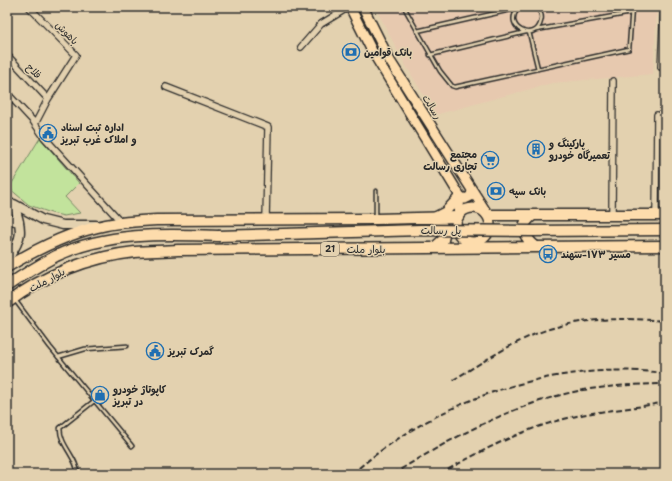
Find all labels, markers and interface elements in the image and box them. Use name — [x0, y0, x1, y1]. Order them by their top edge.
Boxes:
street label: باهوش — [53, 18, 81, 48]
bank icon: بانک قوامین — [341, 42, 361, 62]
place label: بانک قوامین — [364, 46, 412, 59]
street label: فلاح — [23, 61, 44, 82]
street label: رسالت — [419, 92, 445, 122]
place label: اداره ثبت اسناد و املاک غرب تبریز — [60, 121, 137, 146]
public building icon: اداره ثبت اسناد و املاک غرب تبریز — [38, 123, 58, 143]
place label: پارکینگ و تعمیرگاه خودرو — [548, 137, 611, 162]
building icon: پارکینگ و تعمیرگاه خودرو — [526, 139, 546, 159]
place label: مجتمع تجاری رسالت — [423, 148, 478, 173]
supermarket icon: مجتمع تجاری رسالت — [480, 150, 500, 170]
bank icon: بانک سپه — [486, 181, 506, 201]
place label: بانک سپه — [509, 185, 546, 199]
street label: پل رسالت — [421, 224, 461, 237]
road number: 21 — [321, 242, 339, 256]
street label: بلوار ملت — [347, 243, 385, 256]
bus stop icon: مسیر ۱۷۳-سهند — [538, 244, 558, 264]
place label: مسیر ۱۷۳-سهند — [561, 248, 631, 261]
street label: بلوار ملت — [27, 265, 67, 295]
public building icon: گمرک تبریز — [145, 341, 165, 361]
place label: گمرک تبریز — [167, 345, 214, 358]
place label: کاپوتاژ خودرو در تبریز — [112, 383, 167, 408]
shop icon: کاپوتاژ خودرو در تبریز — [90, 385, 110, 405]

